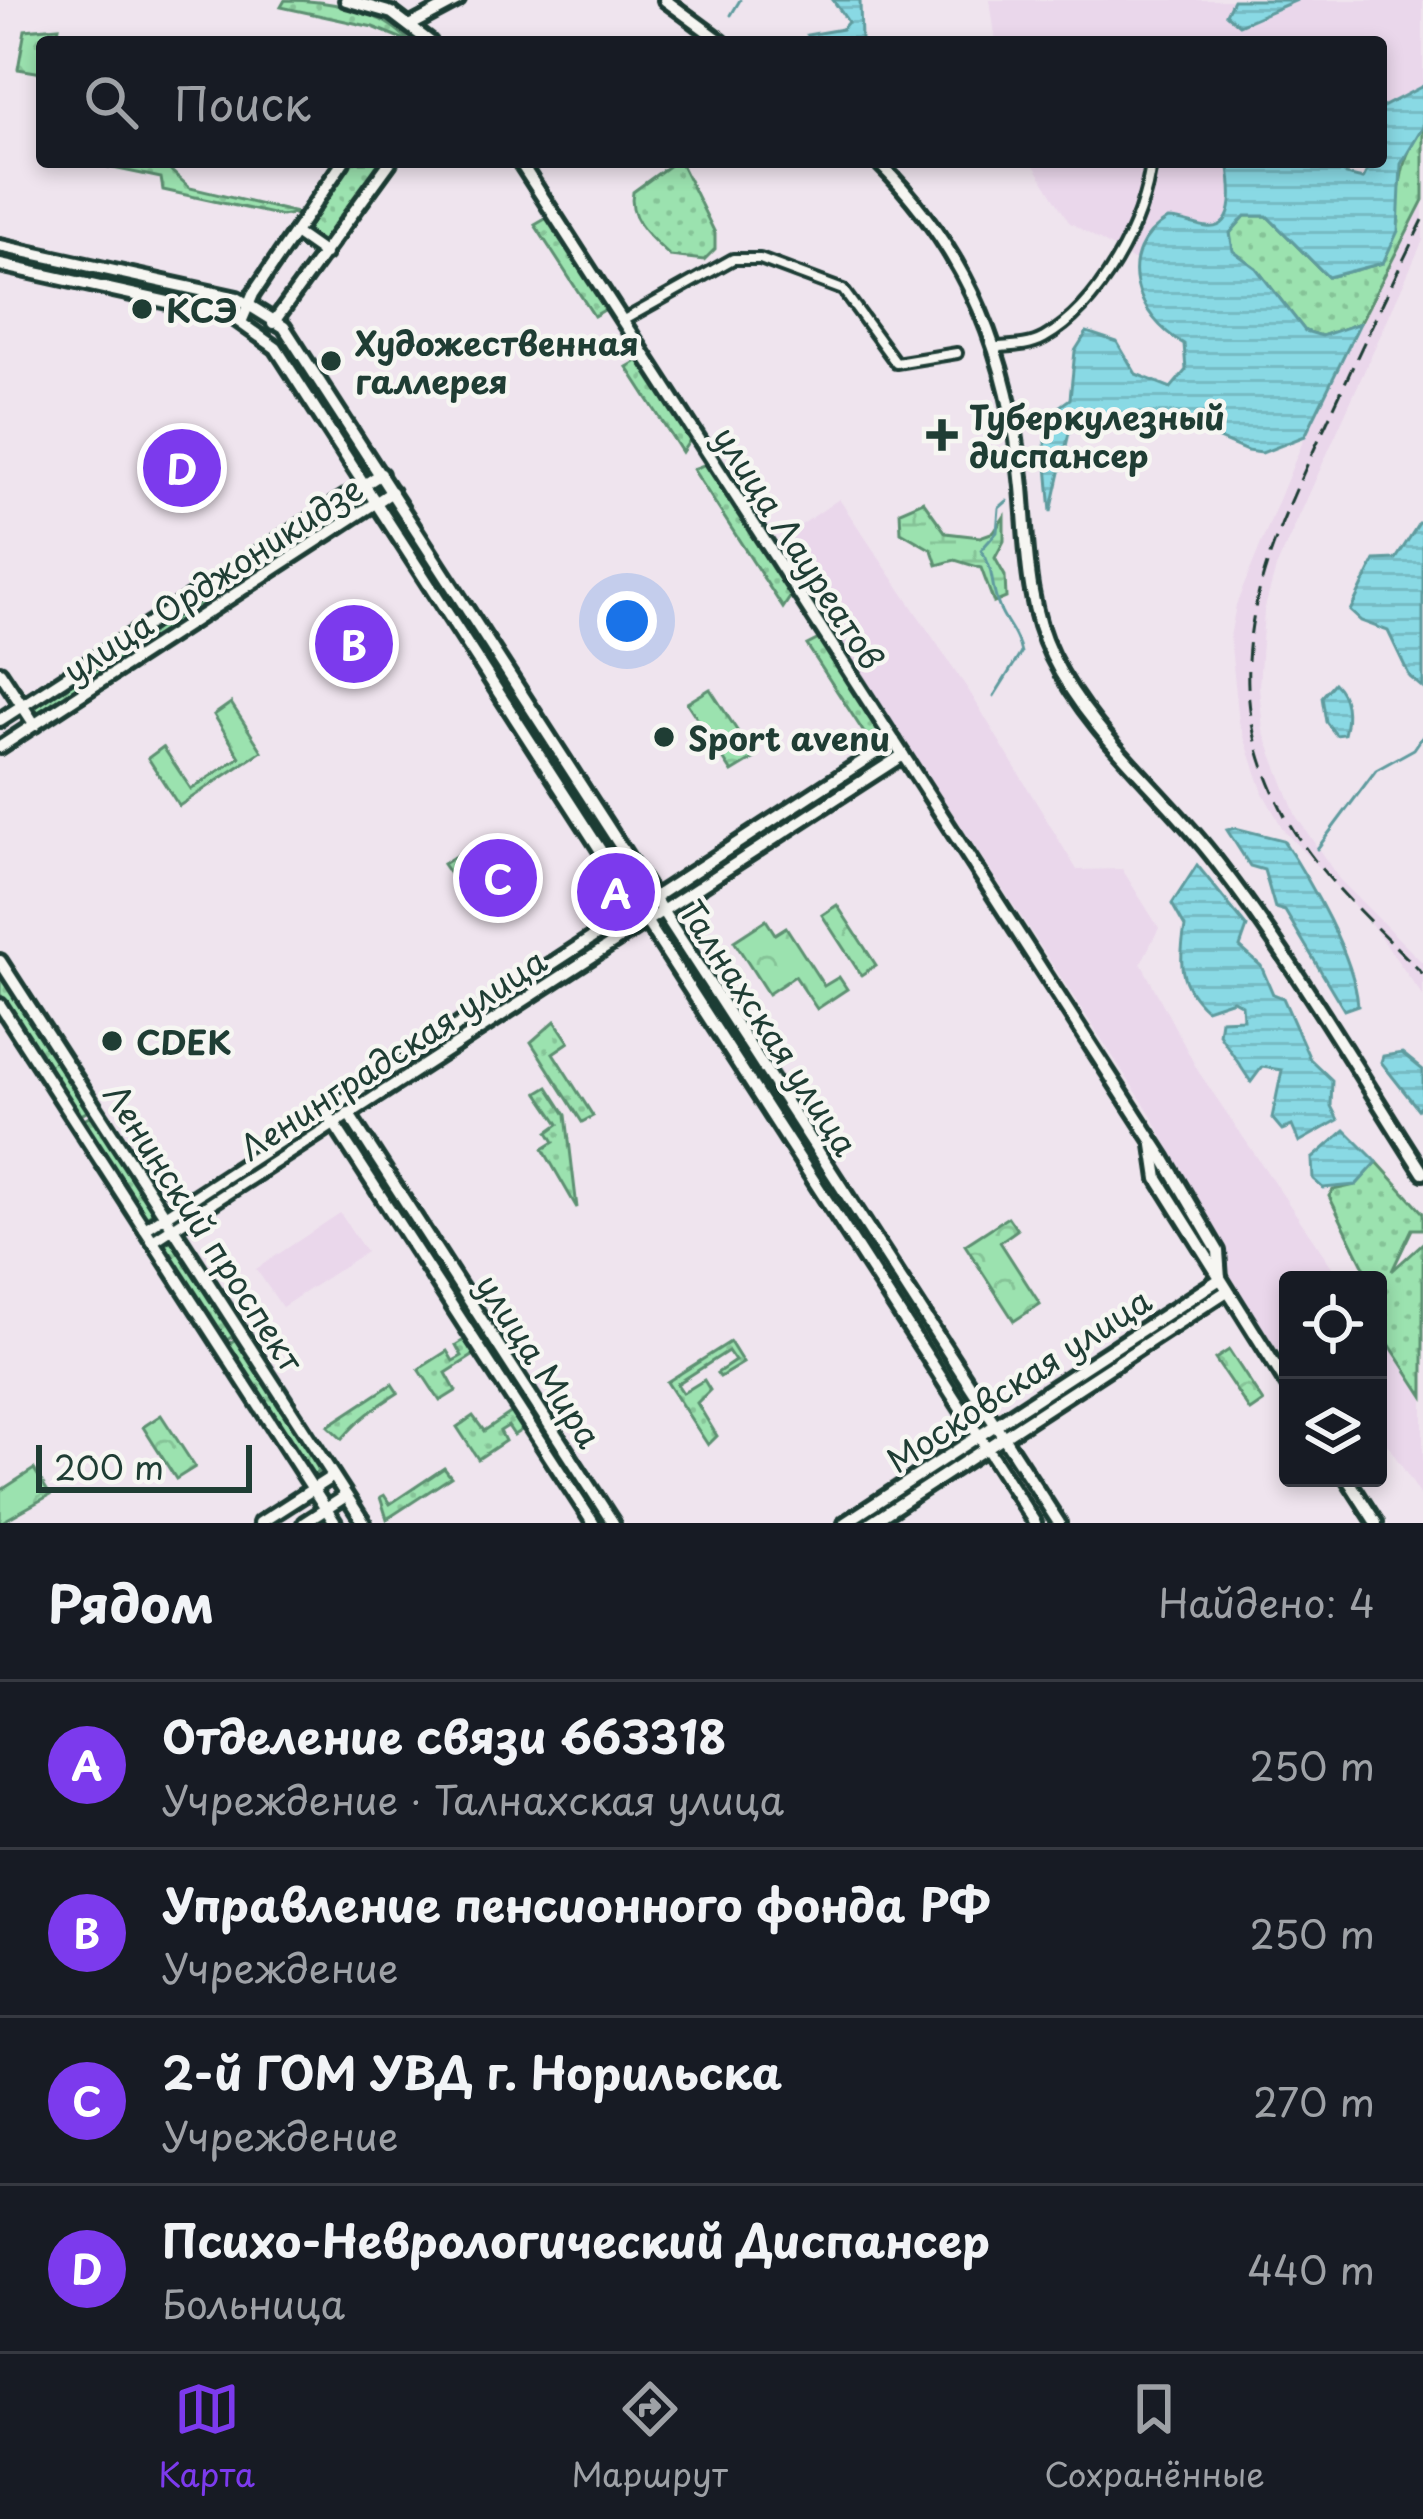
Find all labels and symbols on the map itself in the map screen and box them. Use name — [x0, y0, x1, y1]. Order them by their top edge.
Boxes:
place label: КСЭ — [166, 284, 237, 334]
marker: КСЭ — [129, 296, 155, 322]
place label: Художественная галлерея — [355, 317, 639, 405]
marker: Художественная галлерея — [318, 348, 344, 374]
place label: Туберкулезный диспансер — [969, 391, 1225, 479]
street label: улица Лауреатов — [702, 415, 898, 679]
marker: Туберкулезный диспансер — [926, 419, 958, 451]
pin: D — [143, 423, 221, 513]
street label: улица Орджоникидзе — [52, 462, 372, 694]
your location — [597, 591, 657, 651]
pin: B — [315, 599, 393, 689]
place label: Sport avenu — [688, 712, 890, 762]
marker: Sport avenu — [651, 724, 677, 750]
pin: C — [459, 833, 537, 923]
pin: A — [577, 847, 655, 937]
street label: Талнахская улица — [668, 889, 872, 1165]
street label: Ленинградская улица — [229, 935, 556, 1171]
place label: CDEK — [136, 1016, 231, 1066]
marker: CDEK — [99, 1028, 125, 1054]
street label: Ленинский проспект — [93, 1073, 318, 1382]
street label: улица Мира — [465, 1263, 615, 1457]
street label: Московская улица — [876, 1274, 1160, 1483]
scale bar — [36, 1439, 252, 1492]

